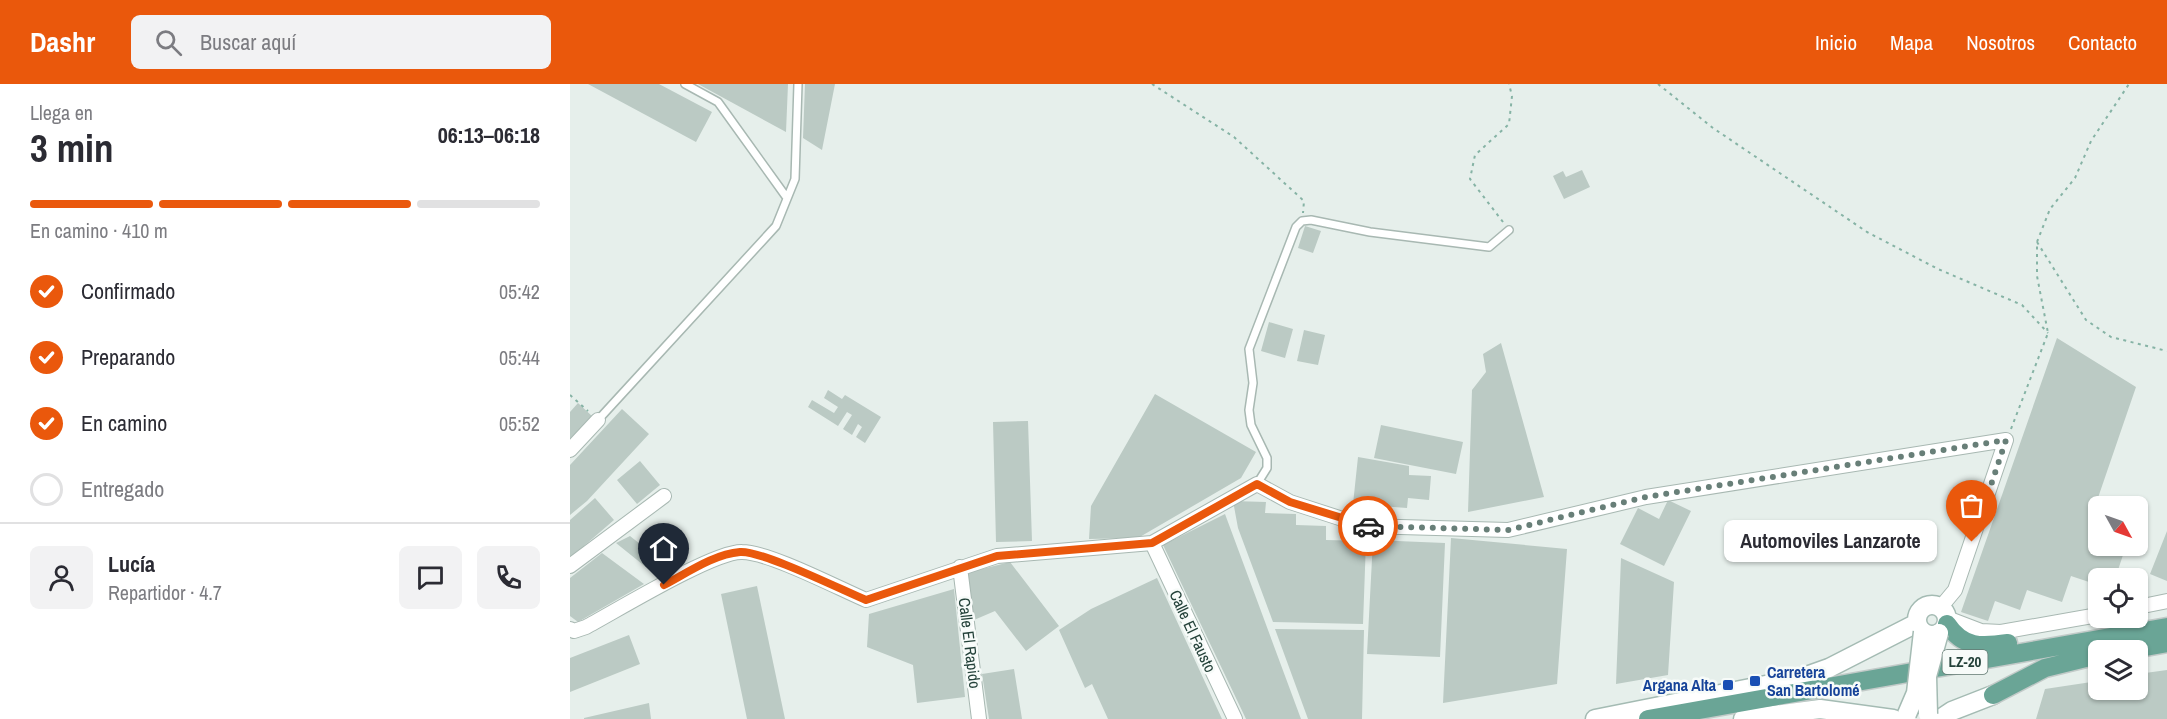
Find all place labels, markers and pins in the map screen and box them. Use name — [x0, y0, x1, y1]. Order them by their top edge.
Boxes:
pin — [1946, 480, 1997, 542]
callout: Automoviles Lanzarote — [1723, 521, 1936, 563]
pin — [638, 523, 689, 585]
place label: Carretera San Bartolomé — [1767, 661, 1860, 701]
place label: Argana Alta — [1643, 674, 1717, 696]
marker: Carretera San Bartolomé — [1748, 674, 1762, 688]
marker: Argana Alta — [1721, 678, 1735, 692]

